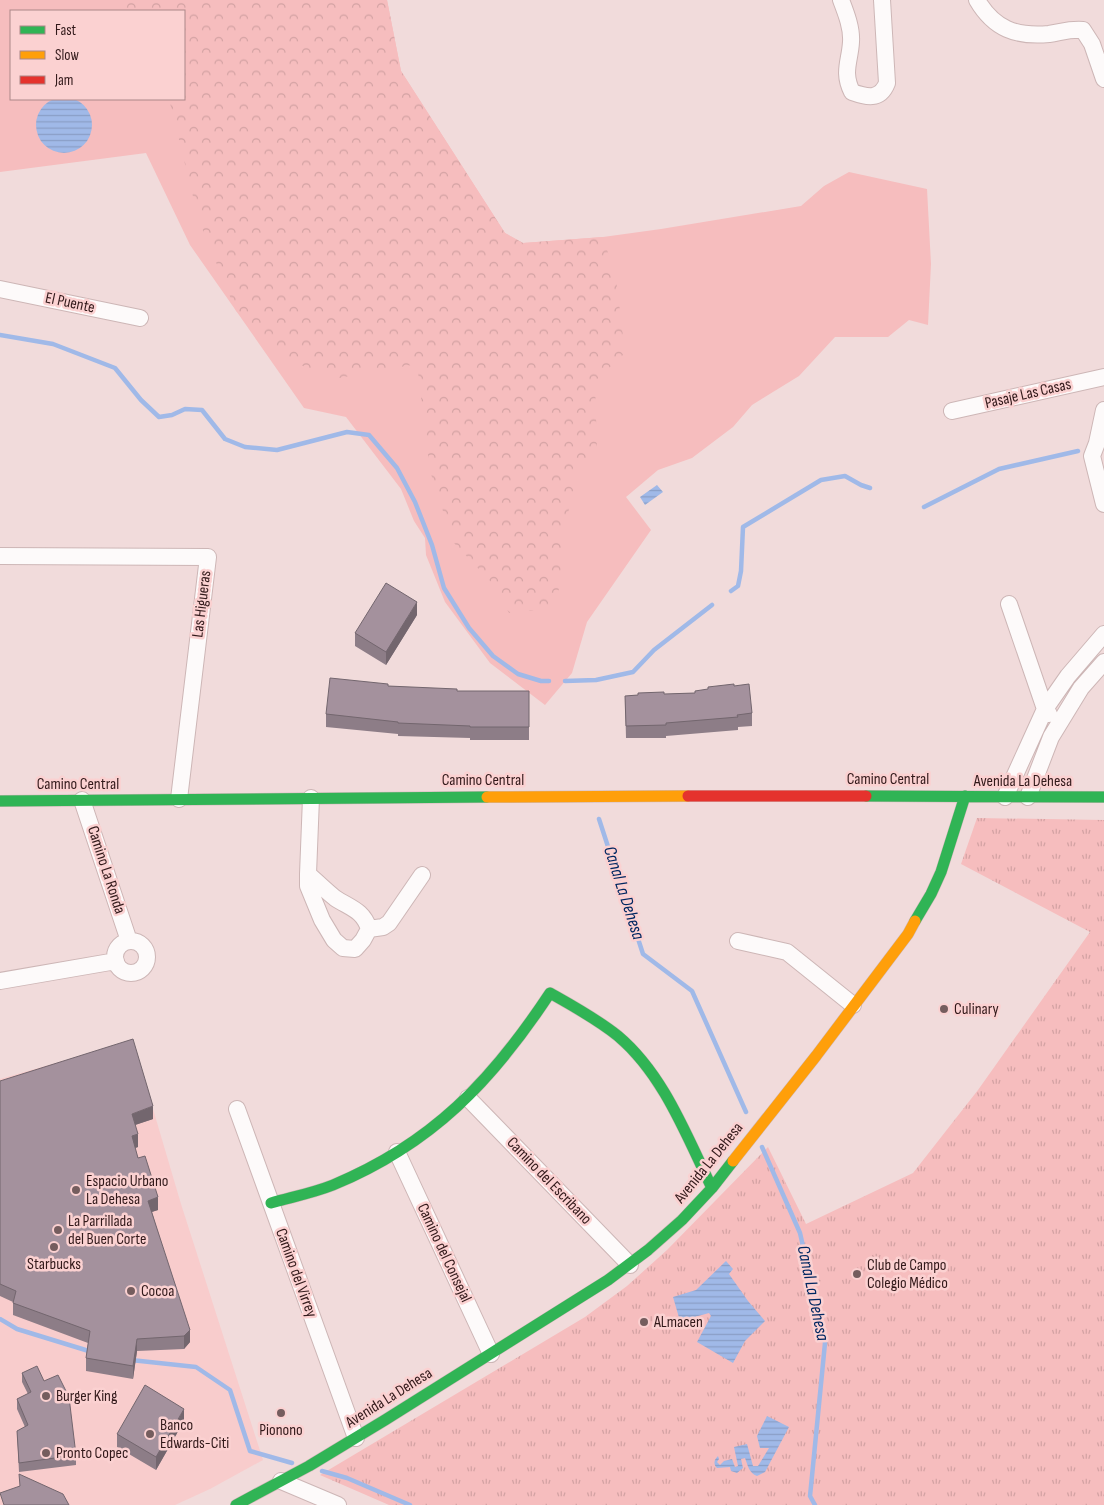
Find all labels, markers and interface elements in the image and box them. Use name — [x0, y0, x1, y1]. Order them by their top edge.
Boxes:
legend — [10, 10, 185, 100]
text: Fast — [55, 21, 77, 40]
text: Slow — [55, 46, 79, 65]
text: Jam — [54, 71, 73, 90]
street label: El Puente — [44, 288, 96, 318]
street label: Pasaje Las Casas — [983, 375, 1073, 413]
street label: Las Higueras — [188, 569, 216, 639]
street label: Camino Central — [847, 770, 929, 789]
street label: Camino Central — [442, 771, 524, 790]
street label: Avenida La Dehesa — [973, 772, 1072, 791]
street label: Camino Central — [37, 775, 119, 794]
street label: Camino La Ronda — [83, 824, 129, 916]
water label: Canal La Dehesa — [599, 844, 649, 943]
place label: Culinary — [954, 1000, 999, 1019]
marker: Culinary — [938, 1003, 950, 1015]
street label: Avenida La Dehesa — [670, 1119, 747, 1208]
street label: Camino del Escribano — [503, 1133, 595, 1229]
place label: Espacio Urbano La Dehesa — [86, 1172, 168, 1209]
marker: Espacio Urbano La Dehesa — [70, 1184, 82, 1196]
street label: Camino del Consejal — [413, 1201, 475, 1305]
place label: La Parrillada del Buen Corte — [68, 1212, 146, 1249]
marker: La Parrillada del Buen Corte — [52, 1224, 64, 1236]
street label: Camino del Virrey — [271, 1226, 321, 1320]
marker: Starbucks — [48, 1241, 60, 1253]
water label: Canal La Dehesa — [793, 1243, 833, 1343]
place label: Starbucks — [27, 1255, 81, 1274]
place label: Club de Campo Colegio Médico — [867, 1256, 948, 1293]
marker: Club de Campo Colegio Médico — [851, 1268, 863, 1280]
place label: Cocoa — [141, 1282, 174, 1301]
marker: Cocoa — [125, 1285, 137, 1297]
place label: ALmacen — [653, 1313, 703, 1332]
marker: ALmacen — [638, 1316, 650, 1328]
street label: Avenida La Dehesa — [341, 1364, 436, 1433]
place label: Burger King — [56, 1387, 117, 1406]
marker: Burger King — [40, 1390, 52, 1402]
marker: Pionono — [275, 1407, 287, 1419]
place label: Banco Edwards-Citi — [160, 1416, 229, 1453]
place label: Pionono — [259, 1421, 303, 1440]
marker: Banco Edwards-Citi — [144, 1428, 156, 1440]
place label: Pronto Copec — [56, 1444, 128, 1463]
marker: Pronto Copec — [40, 1447, 52, 1459]

